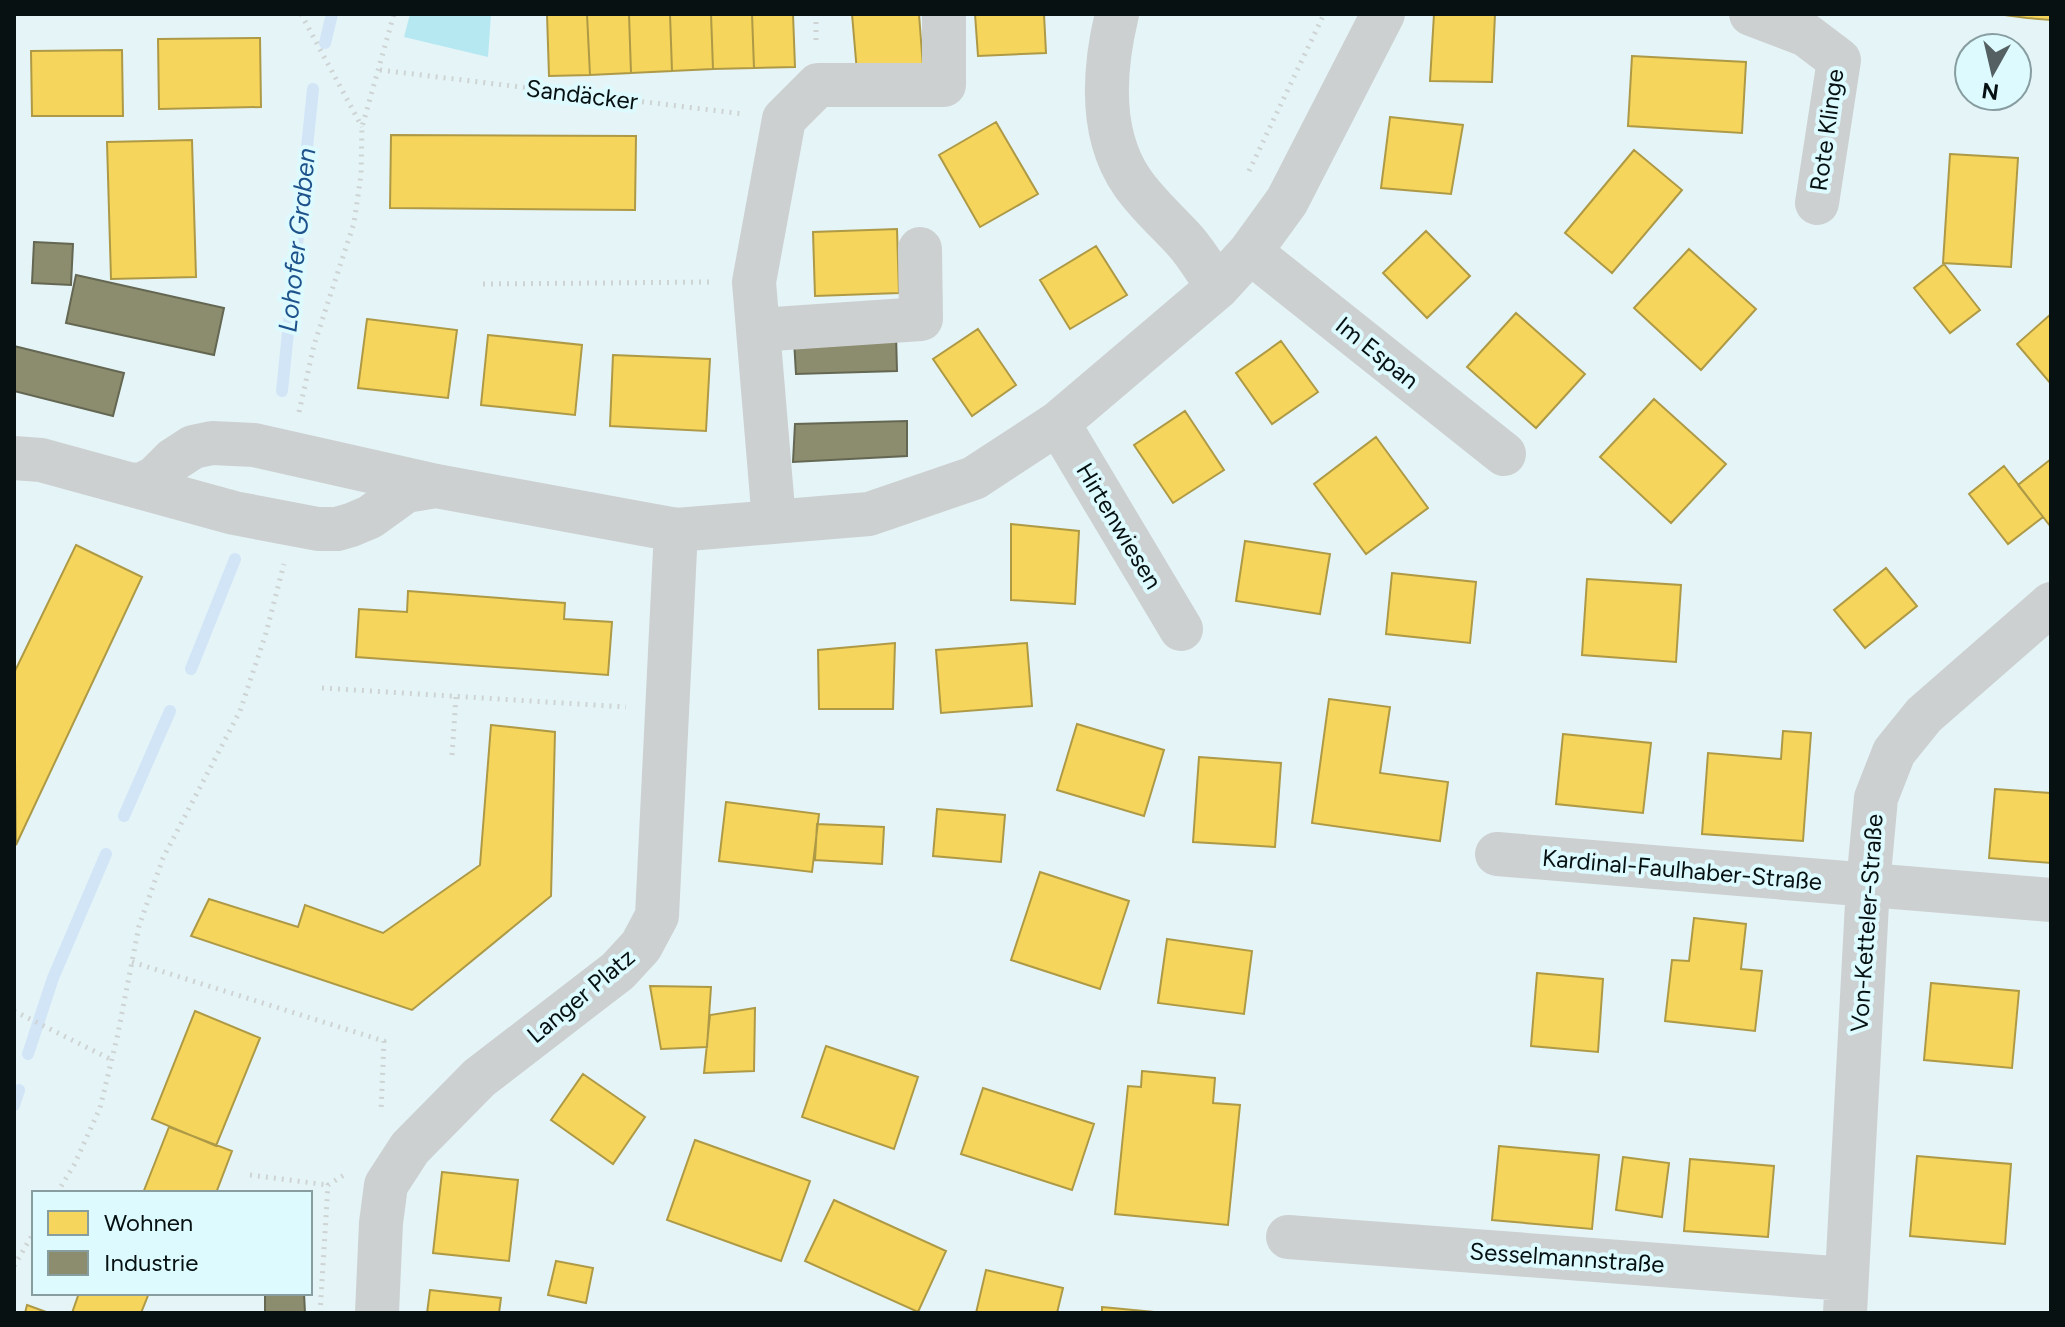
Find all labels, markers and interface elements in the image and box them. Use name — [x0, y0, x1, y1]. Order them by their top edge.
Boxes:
north arrow — [1953, 32, 2033, 112]
street label: Rote Klinge — [1804, 67, 1849, 193]
street label: Sandäcker — [525, 73, 640, 116]
text: N — [1980, 77, 2001, 106]
water label: Lohofer Graben — [271, 146, 323, 334]
street label: Im Espan — [1330, 310, 1425, 395]
street label: Hirtenwiesen — [1070, 457, 1168, 594]
street label: Von-Ketteler-Straße — [1844, 813, 1889, 1033]
street label: Kardinal-Faulhaber-Straße — [1541, 843, 1823, 896]
street label: Langer Platz — [521, 942, 640, 1049]
legend — [32, 1191, 312, 1295]
text: Wohnen — [104, 1208, 193, 1237]
street label: Sesselmannstraße — [1469, 1236, 1665, 1279]
text: Industrie — [104, 1248, 198, 1277]

